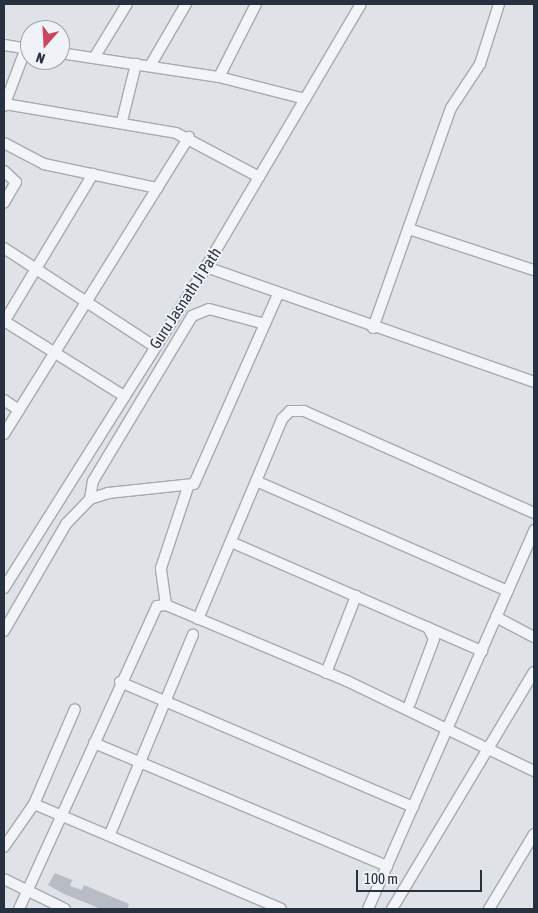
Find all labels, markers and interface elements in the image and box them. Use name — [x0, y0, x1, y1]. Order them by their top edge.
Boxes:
north arrow — [20, 20, 70, 70]
text: N — [34, 49, 47, 67]
street label: Guru Jasnath Ji Path — [145, 244, 225, 352]
scale bar — [358, 860, 484, 892]
text: 100 m — [364, 870, 398, 887]

